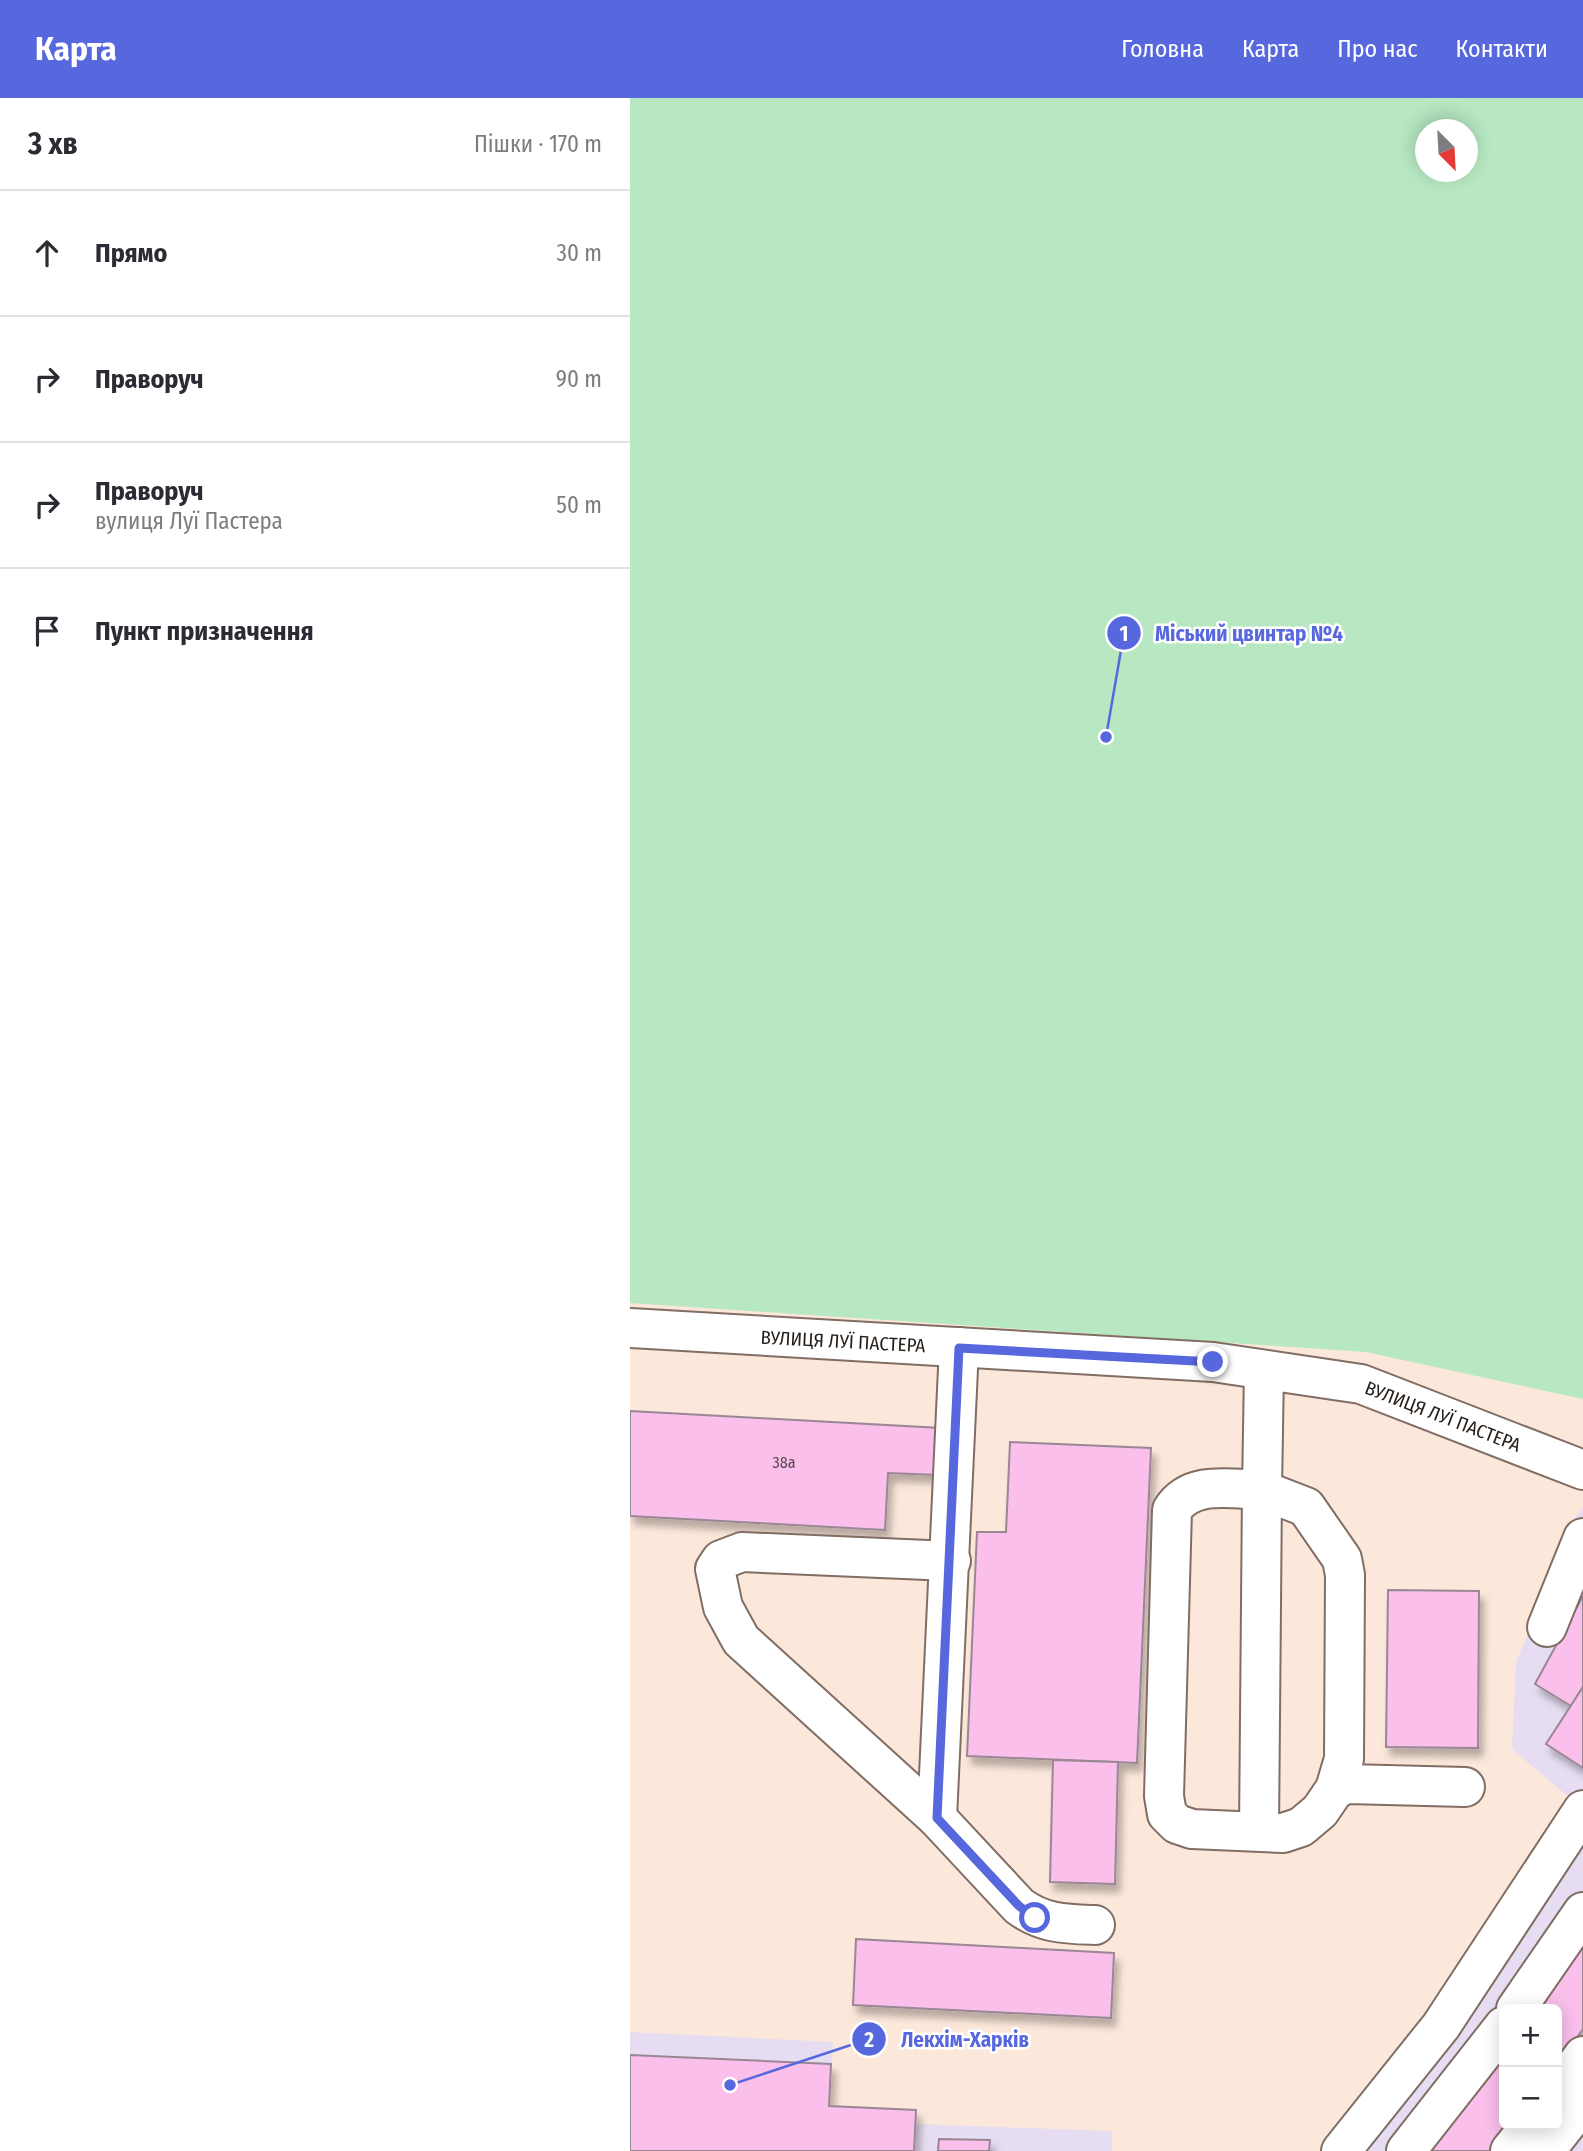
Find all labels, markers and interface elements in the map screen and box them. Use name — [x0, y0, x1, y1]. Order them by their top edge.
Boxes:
text: Карта — [35, 29, 117, 69]
text: Головна — [1121, 35, 1204, 63]
text: Карта — [1242, 35, 1299, 63]
text: Про нас — [1337, 35, 1418, 63]
text: Контакти — [1456, 35, 1548, 63]
north arrow — [1415, 119, 1478, 182]
text: 3 хв — [28, 126, 78, 162]
text: Пішки · 170 m — [474, 130, 602, 158]
icon: ahead — [28, 234, 66, 272]
text: Прямо — [95, 238, 167, 269]
text: 30 m — [557, 239, 602, 267]
icon: right — [28, 360, 66, 398]
text: Праворуч — [95, 364, 204, 395]
text: 90 m — [556, 365, 602, 393]
text: Праворуч — [95, 476, 204, 507]
icon: right — [28, 486, 66, 524]
text: 50 m — [556, 491, 602, 519]
text: вулиця Луї Пастера — [95, 507, 283, 535]
icon: arrive — [28, 612, 66, 650]
callout: Міський цвинтар №4 — [1106, 612, 1358, 654]
text: Пункт призначення — [95, 616, 314, 647]
text: 1 — [1120, 621, 1128, 647]
text: Міський цвинтар №4 — [1155, 621, 1343, 647]
street label: ВУЛИЦЯ ЛУЇ ПАСТЕРА — [760, 1326, 926, 1357]
route end — [1197, 1346, 1228, 1377]
street label: ВУЛИЦЯ ЛУЇ ПАСТЕРА — [1362, 1376, 1524, 1457]
house number: 38а — [772, 1453, 796, 1472]
route start — [1019, 1902, 1050, 1933]
map controls — [1499, 2004, 1562, 2130]
button: + — [1499, 2004, 1562, 2067]
callout: Лекхім-Харків — [852, 2018, 1043, 2060]
text: 2 — [863, 2027, 874, 2053]
text: Лекхім-Харків — [901, 2027, 1029, 2053]
button: − — [1499, 2067, 1562, 2130]

